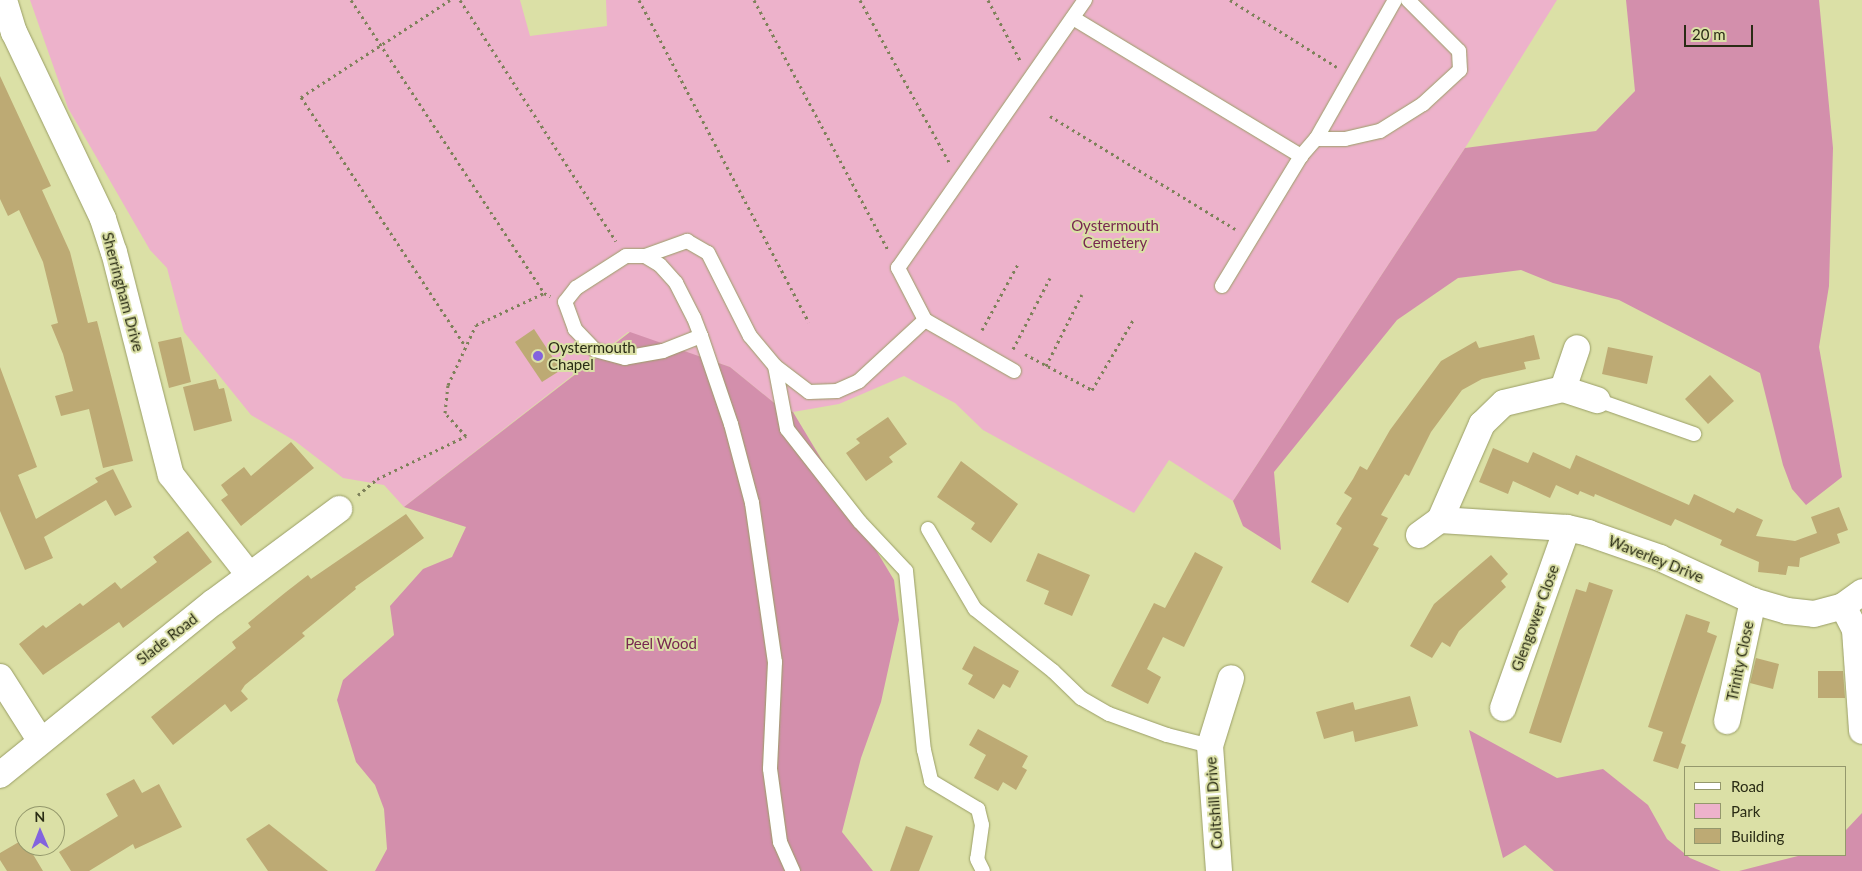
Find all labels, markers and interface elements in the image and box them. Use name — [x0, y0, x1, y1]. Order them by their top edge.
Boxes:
scale bar — [1687, 15, 1756, 47]
text: 20 m — [1692, 25, 1726, 43]
park label: Oystermouth Cemetery — [1071, 216, 1159, 251]
street label: Sherringham Drive — [98, 230, 148, 354]
place label: Oystermouth Chapel — [548, 338, 636, 373]
marker: Oystermouth Chapel — [532, 350, 544, 362]
street label: Waverley Drive — [1606, 532, 1706, 586]
street label: Glengower Close — [1507, 562, 1563, 674]
street label: Slade Road — [133, 610, 201, 668]
street label: Trinity Close — [1723, 619, 1757, 703]
park label: Peel Wood — [625, 635, 697, 653]
street label: Coltshill Drive — [1202, 756, 1226, 850]
legend — [1684, 766, 1847, 856]
text: Road — [1731, 777, 1764, 795]
text: Park — [1731, 802, 1760, 820]
north arrow — [15, 806, 65, 856]
text: N — [34, 808, 45, 825]
text: Building — [1731, 827, 1784, 845]

